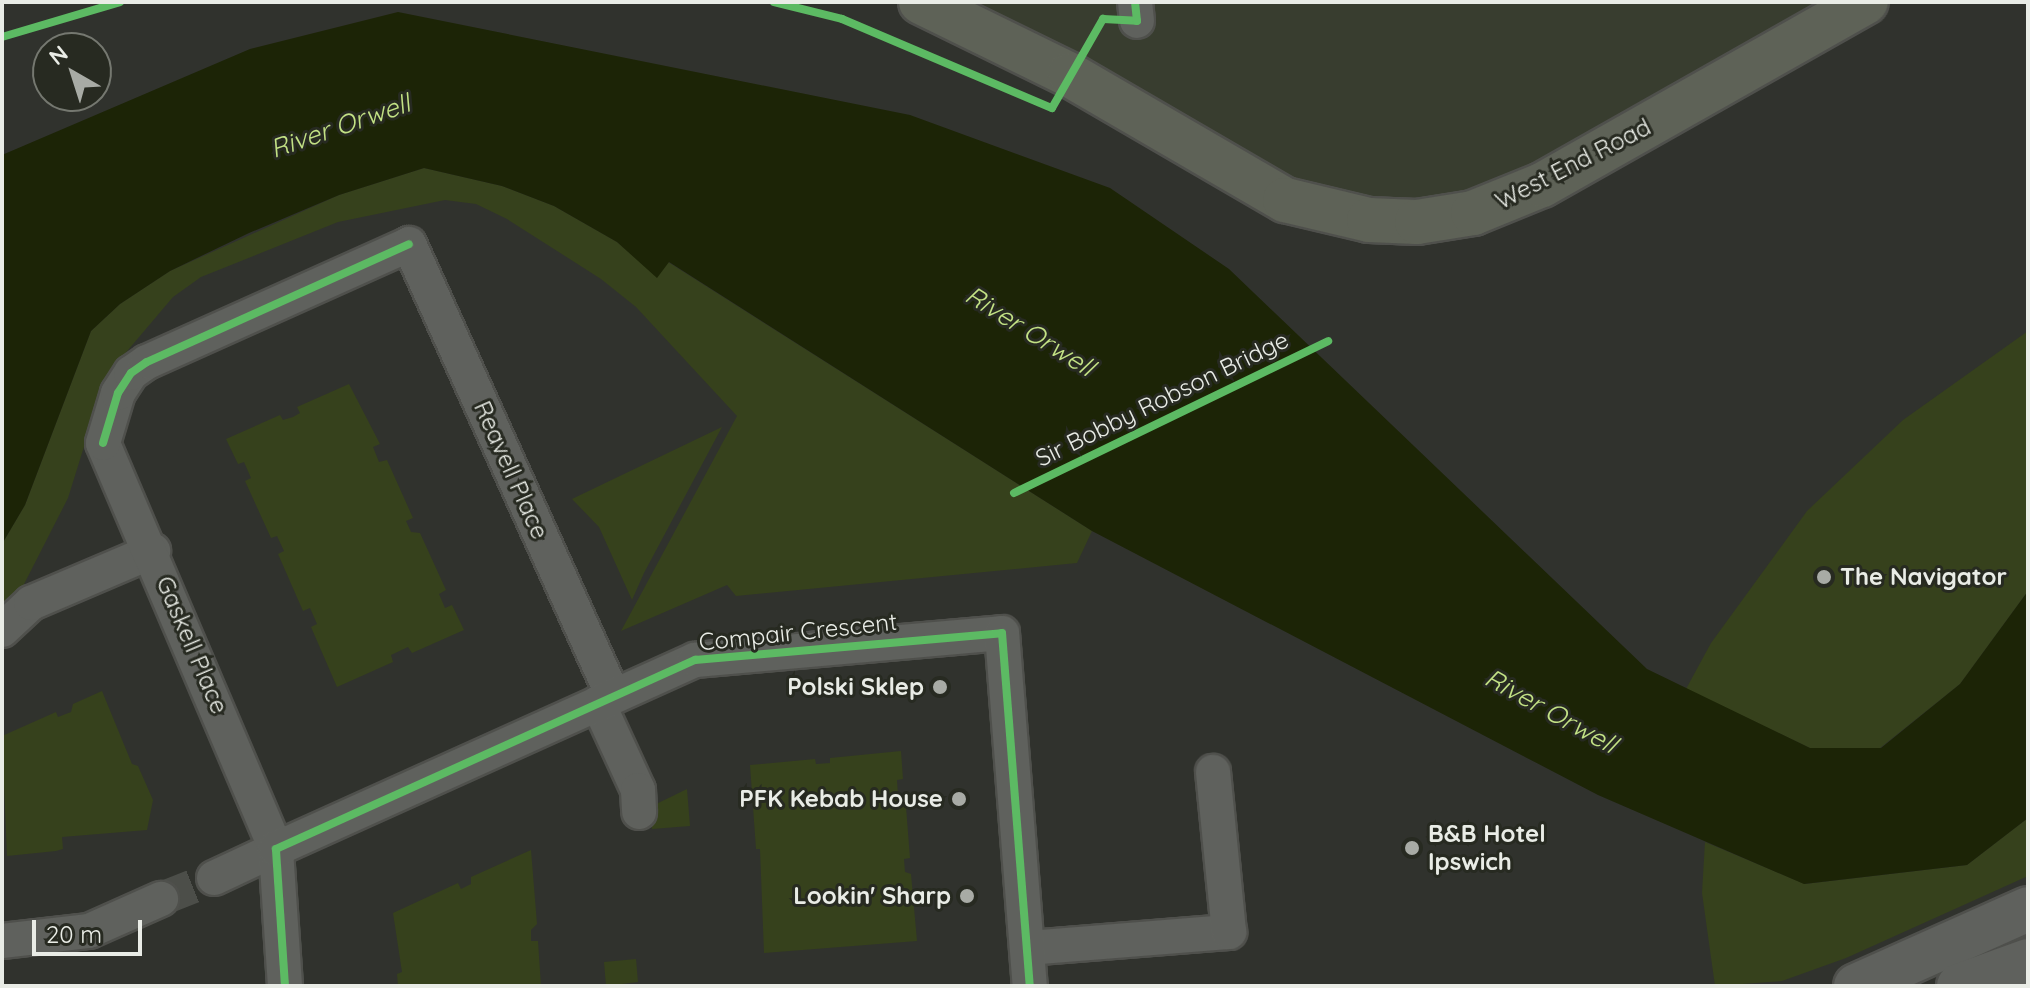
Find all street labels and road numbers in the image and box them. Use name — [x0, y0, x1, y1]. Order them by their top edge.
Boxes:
street label: West End Road — [1491, 112, 1655, 216]
street label: Sir Bobby Robson Bridge — [1031, 325, 1293, 473]
street label: Reavell Place — [468, 397, 554, 543]
street label: Gaskell Place — [150, 572, 234, 718]
street label: Compair Crescent — [697, 607, 899, 657]

